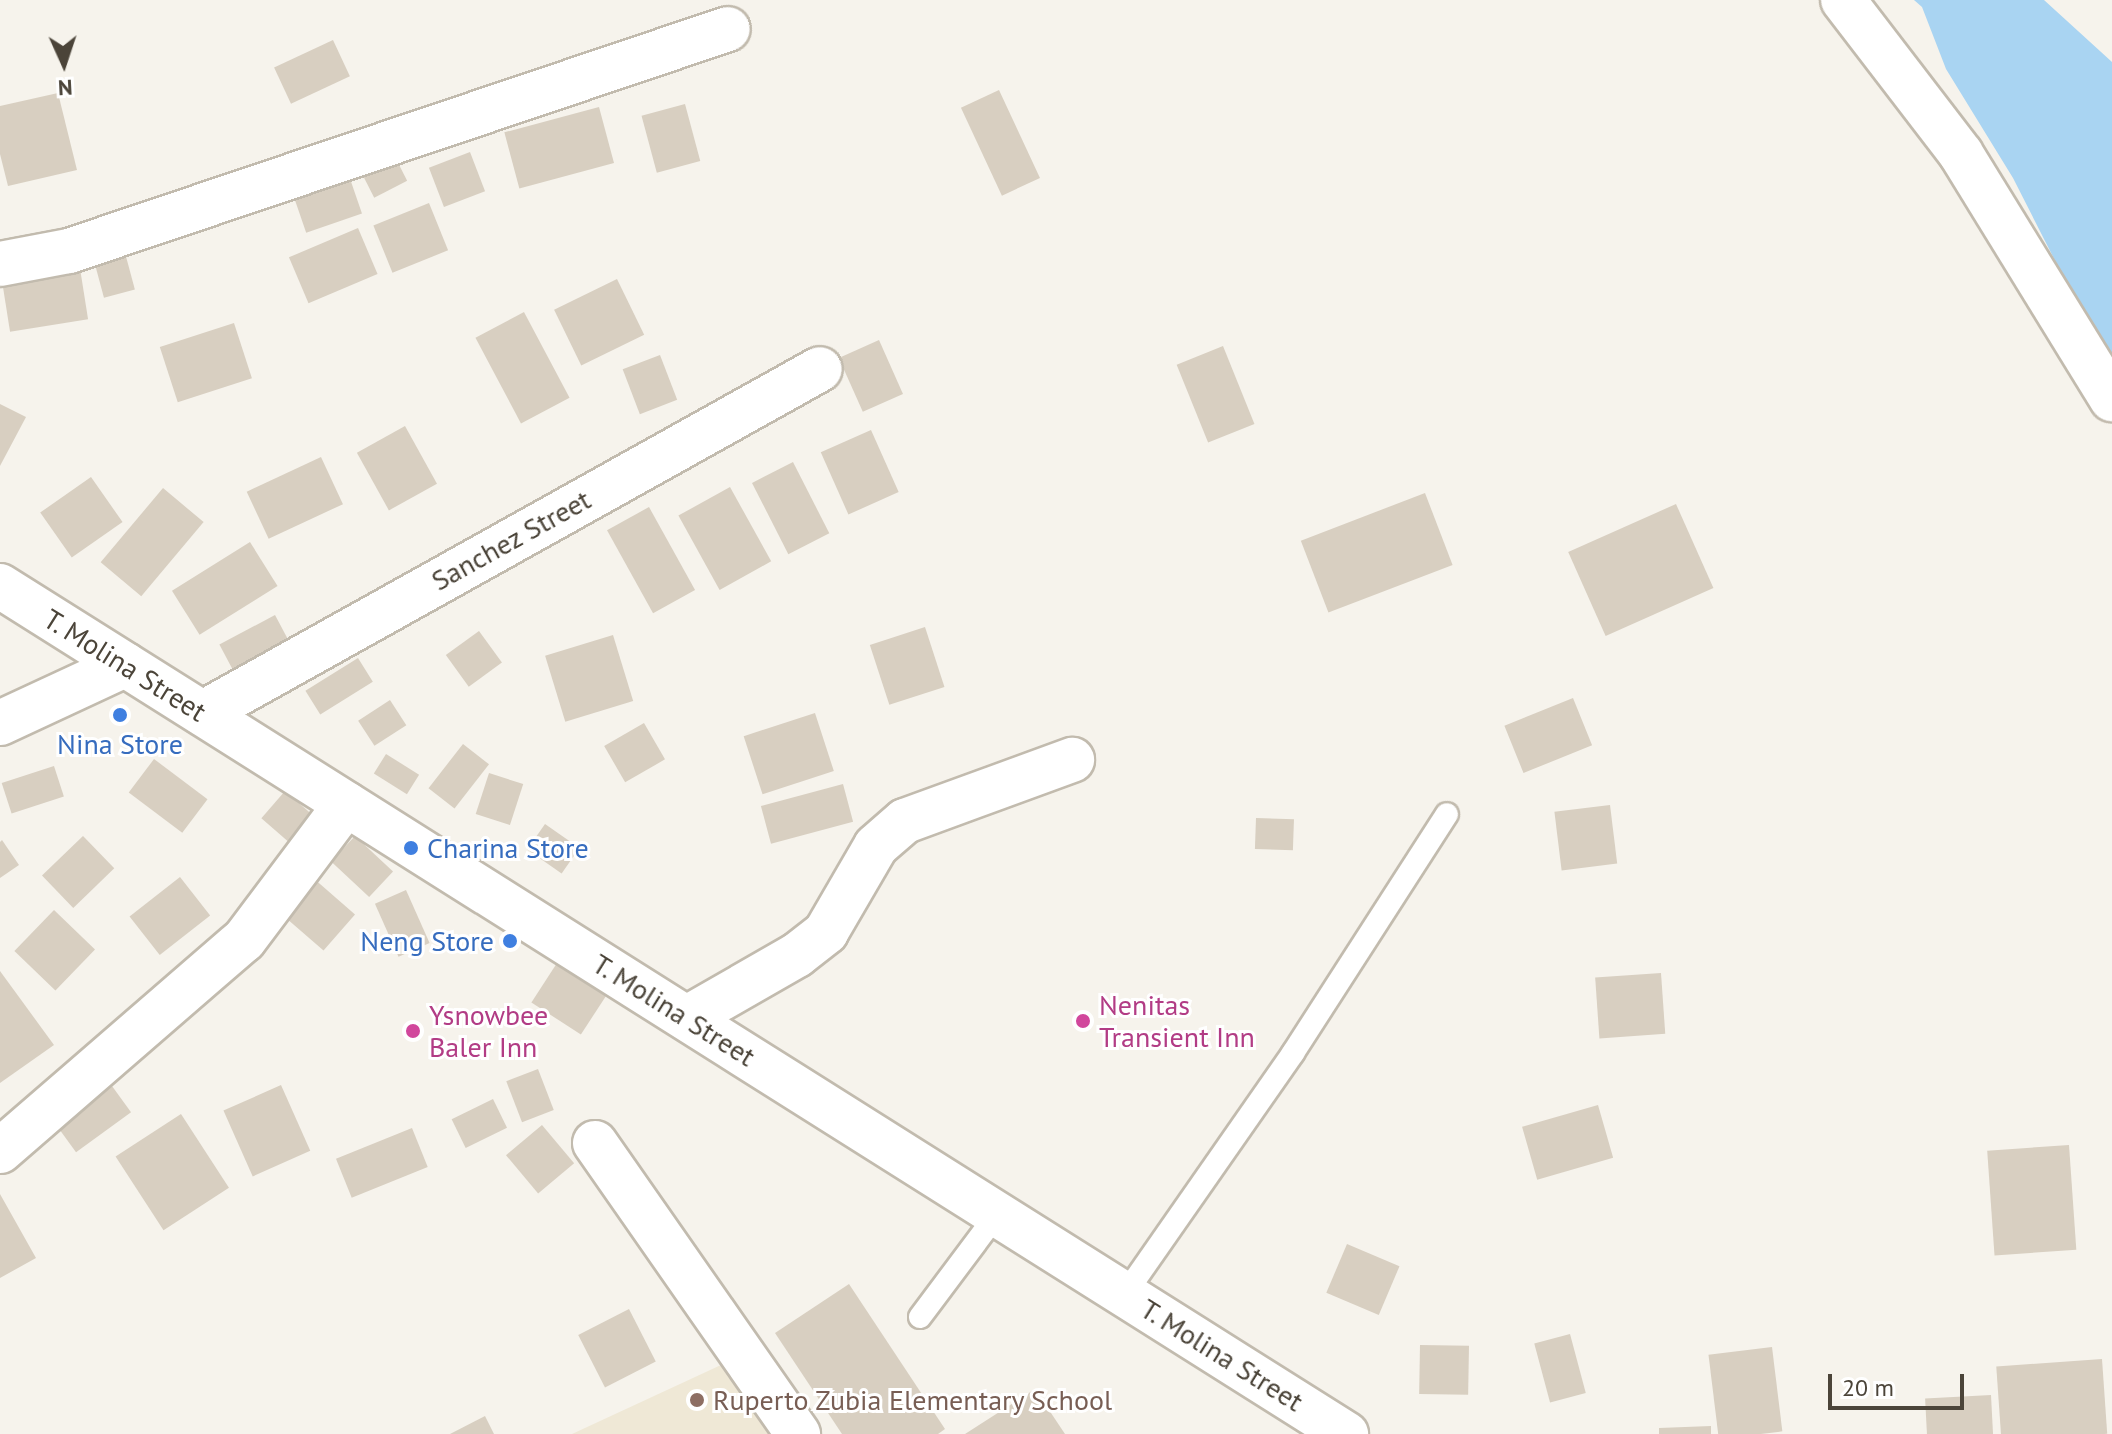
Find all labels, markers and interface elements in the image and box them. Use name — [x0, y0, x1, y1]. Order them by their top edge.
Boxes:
north arrow — [24, 24, 104, 104]
text: N — [57, 74, 73, 102]
street label: Sanchez Street — [425, 482, 597, 598]
street label: T. Molina Street — [37, 601, 213, 729]
marker: Nina Store — [111, 706, 129, 724]
place label: Nina Store — [57, 727, 183, 761]
place label: Charina Store — [427, 831, 589, 865]
marker: Charina Store — [402, 839, 420, 857]
place label: Neng Store — [360, 924, 494, 958]
marker: Neng Store — [501, 932, 519, 950]
street label: T. Molina Street — [586, 946, 762, 1074]
place label: Nenitas Transient Inn — [1099, 988, 1255, 1054]
place label: Ysnowbee Baler Inn — [429, 998, 548, 1064]
marker: Nenitas Transient Inn — [1074, 1012, 1092, 1030]
marker: Ysnowbee Baler Inn — [404, 1022, 422, 1040]
street label: T. Molina Street — [1134, 1291, 1310, 1419]
scale bar — [1832, 1358, 1968, 1408]
text: 20 m — [1842, 1372, 1894, 1403]
place label: Ruperto Zubia Elementary School — [713, 1383, 1114, 1417]
marker: Ruperto Zubia Elementary School — [688, 1391, 706, 1409]

